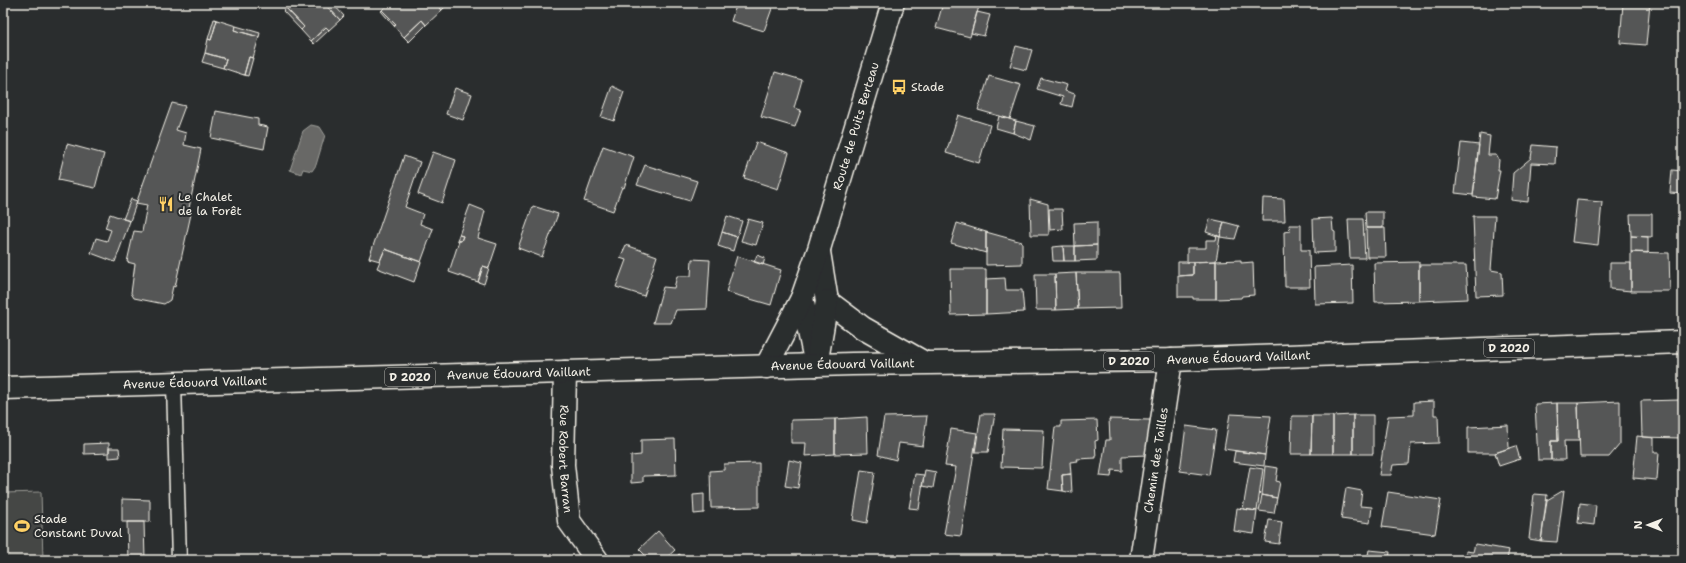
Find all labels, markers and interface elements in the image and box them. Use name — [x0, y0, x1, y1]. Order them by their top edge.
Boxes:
street label: Route de Puits Berteau — [829, 60, 883, 192]
bus stop icon: Stade — [890, 78, 908, 96]
place label: Stade — [911, 79, 944, 95]
place label: Le Chalet de la Forêt — [178, 189, 242, 219]
restaurant icon: Le Chalet de la Forêt — [157, 195, 175, 213]
road number: D 2020 — [1484, 339, 1534, 357]
street label: Avenue Édouard Vaillant — [1166, 347, 1311, 368]
road number: D 2020 — [1104, 352, 1154, 370]
street label: Avenue Édouard Vaillant — [770, 355, 915, 374]
street label: Avenue Édouard Vaillant — [446, 363, 591, 383]
road number: D 2020 — [385, 368, 435, 386]
street label: Avenue Édouard Vaillant — [123, 373, 267, 393]
street label: Rue Robert Barran — [555, 405, 576, 514]
street label: Chemin des Tailles — [1140, 406, 1172, 514]
north arrow — [1628, 505, 1668, 545]
place label: Stade Constant Duval — [34, 511, 123, 541]
sports icon: Stade Constant Duval — [13, 517, 31, 535]
text: N — [1631, 520, 1646, 529]

